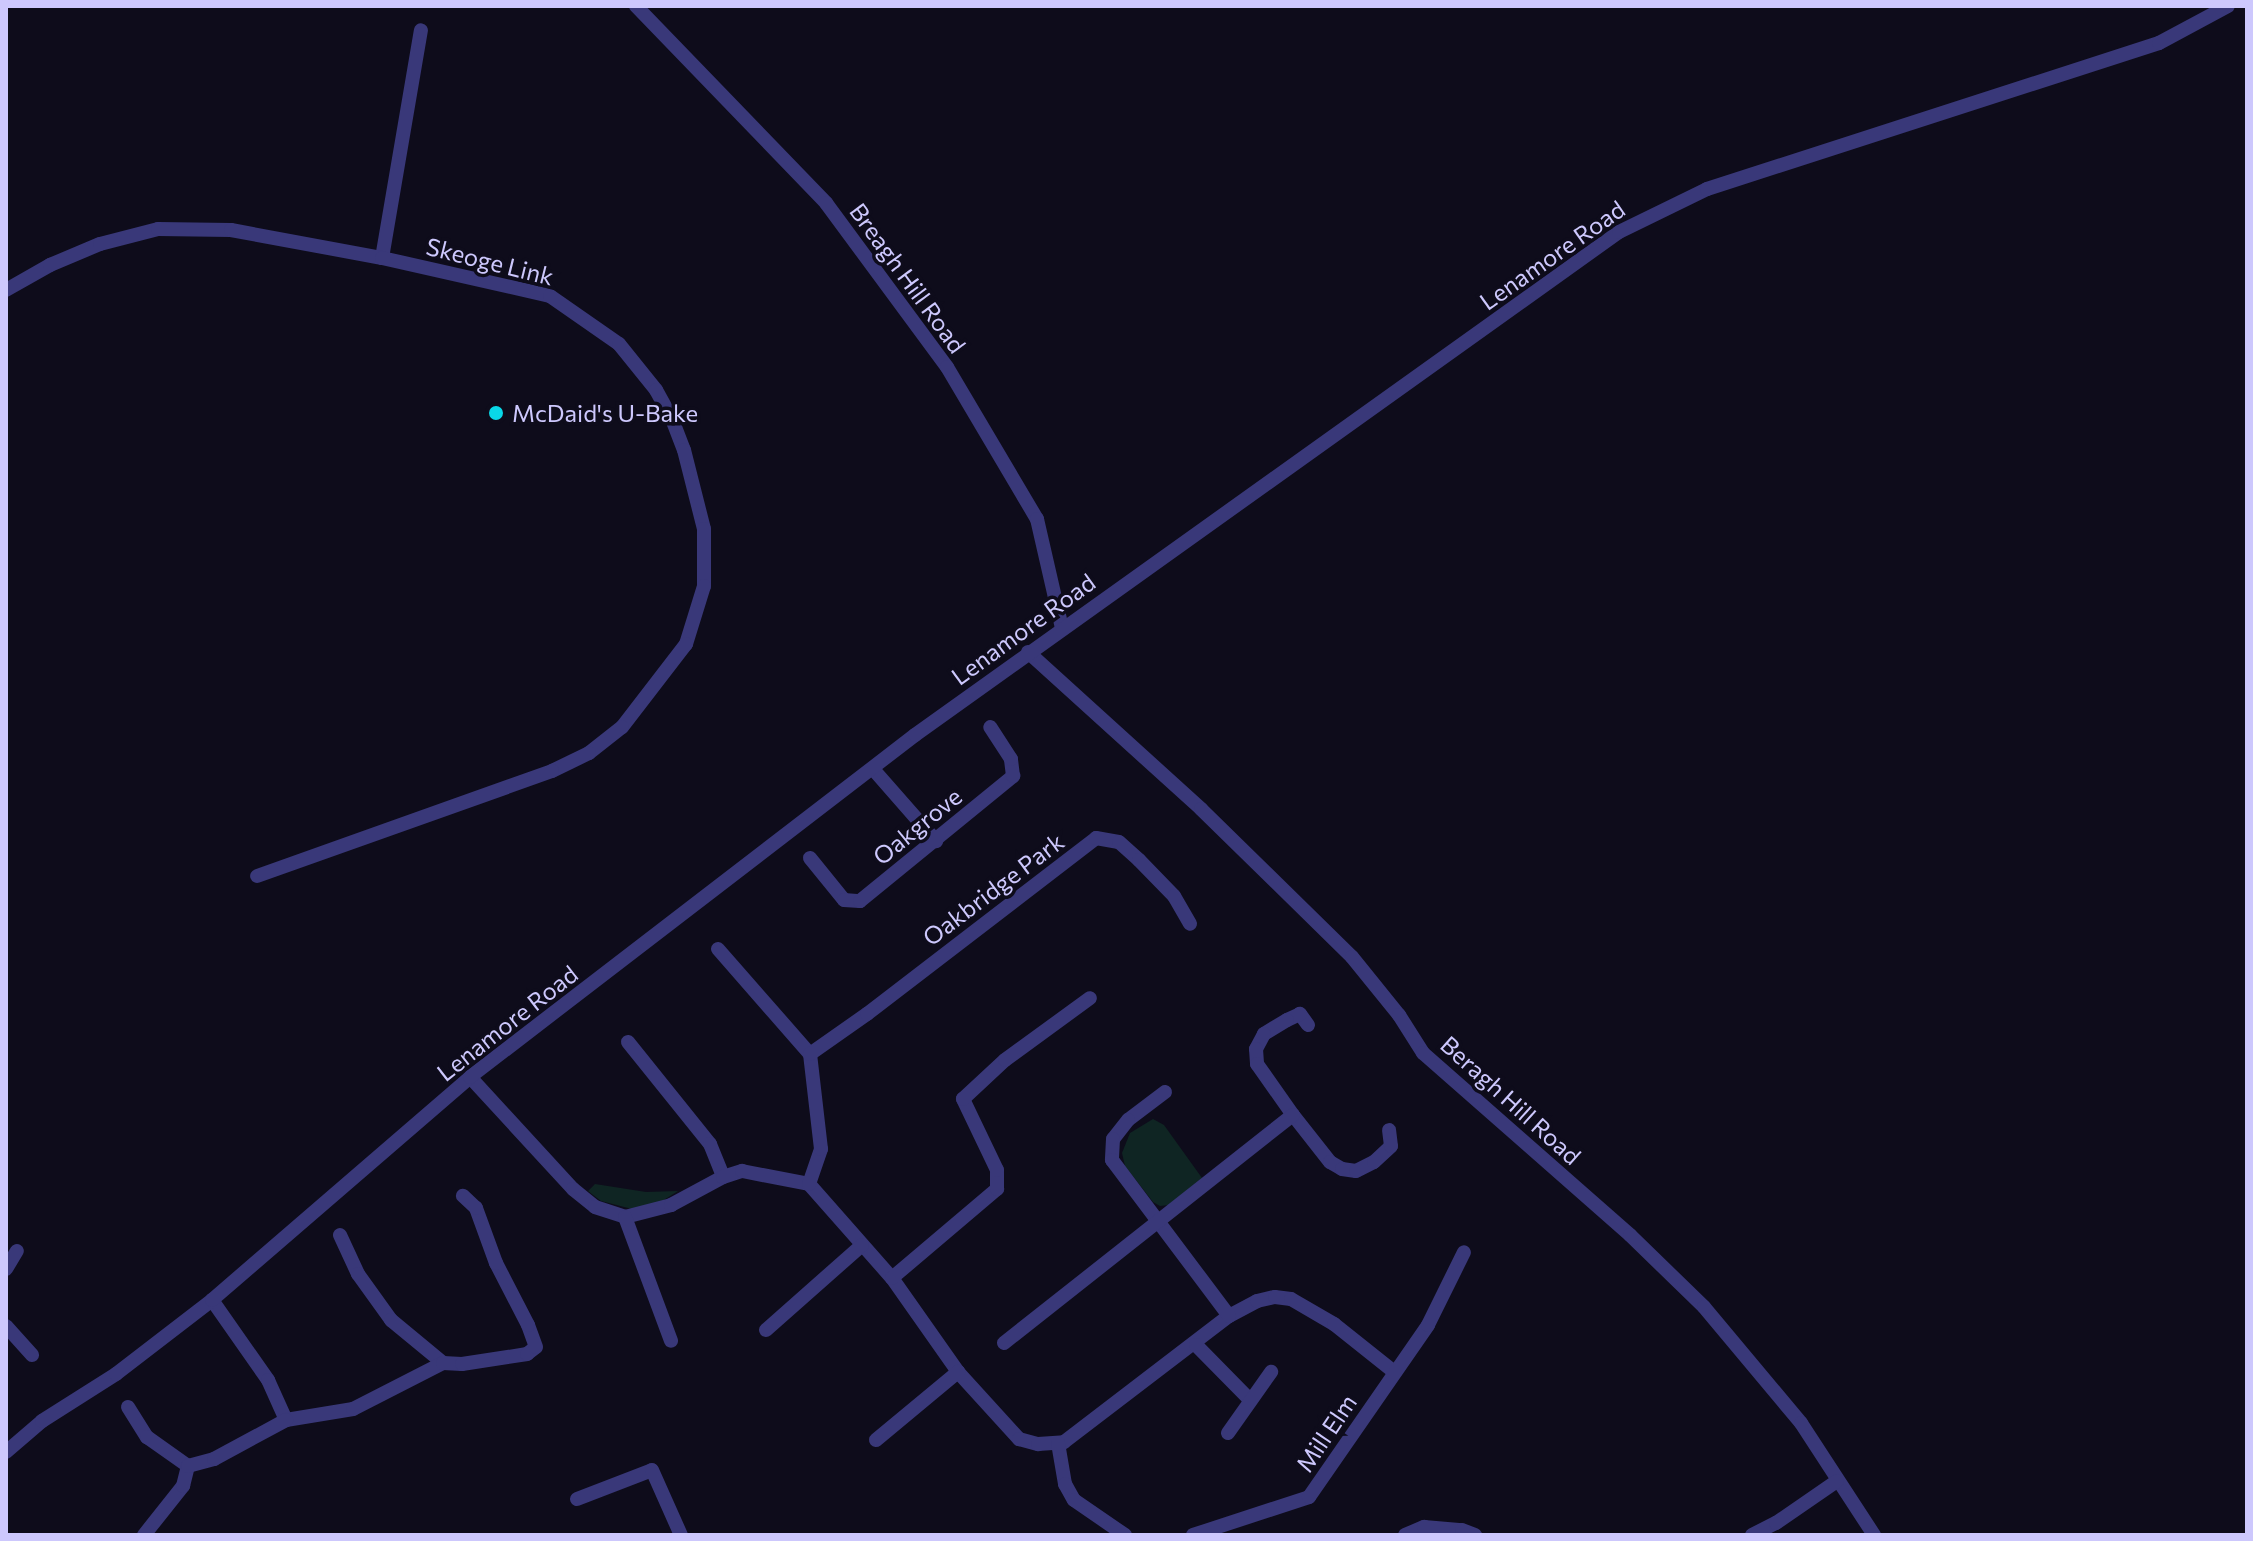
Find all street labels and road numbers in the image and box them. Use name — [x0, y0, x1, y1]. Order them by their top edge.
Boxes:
street label: Lenamore Road — [1474, 194, 1630, 316]
street label: Breagh Hill Road — [844, 197, 972, 359]
street label: Skeoge Link — [423, 231, 557, 291]
street label: Lenamore Road — [946, 567, 1100, 691]
street label: Oakgrove — [867, 782, 967, 870]
street label: Oakbridge Park — [917, 827, 1069, 951]
street label: Lenamore Road — [431, 959, 583, 1087]
street label: Beragh Hill Road — [1435, 1030, 1587, 1170]
street label: Mill Elm — [1290, 1389, 1362, 1477]

